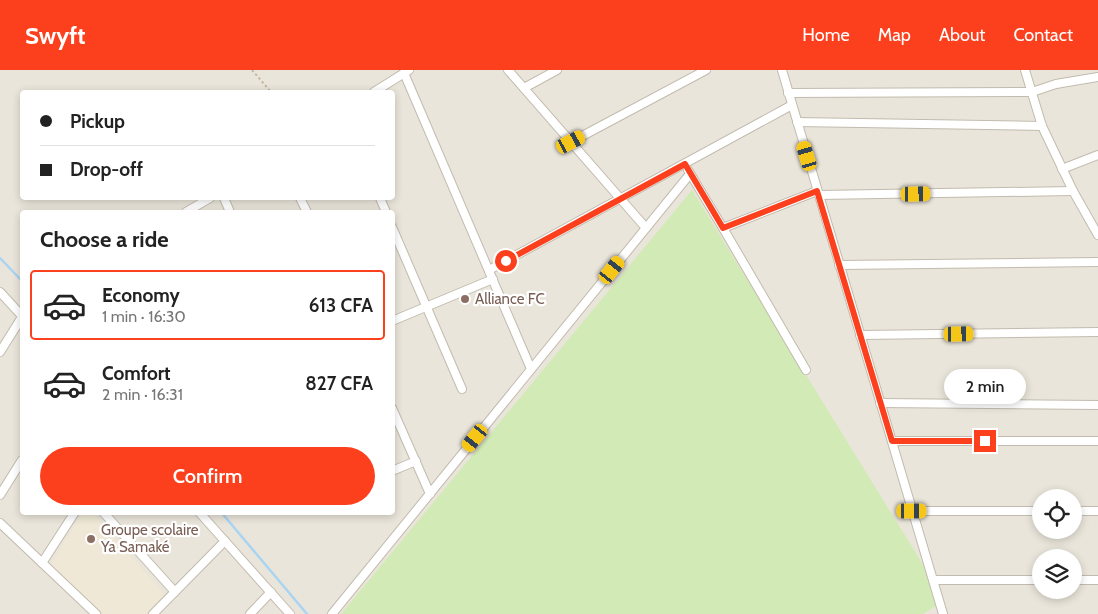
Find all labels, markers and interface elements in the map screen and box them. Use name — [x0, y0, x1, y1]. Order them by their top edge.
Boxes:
text: Swyft — [25, 21, 85, 50]
text: Home — [802, 24, 850, 46]
text: Map — [878, 24, 911, 46]
text: About — [939, 24, 985, 46]
text: Contact — [1013, 24, 1073, 46]
text: Pickup — [70, 110, 125, 133]
car — [554, 128, 587, 156]
car — [795, 139, 818, 173]
text: Drop-off — [70, 158, 143, 181]
car — [900, 186, 931, 202]
text: Choose a ride — [40, 226, 169, 253]
route start — [495, 250, 517, 272]
car — [596, 254, 627, 286]
icon: car — [42, 283, 87, 328]
text: Economy — [102, 284, 180, 307]
place label: Alliance FC — [475, 290, 545, 308]
marker: Alliance FC — [459, 293, 471, 305]
text: 613 CFA — [309, 294, 373, 317]
text: 1 min · 16:30 — [102, 307, 186, 326]
car — [943, 326, 974, 342]
icon: car — [42, 361, 87, 406]
text: Comfort — [102, 362, 171, 385]
callout: 2 min — [944, 368, 1026, 404]
text: 827 CFA — [305, 372, 373, 395]
text: 2 min — [966, 377, 1004, 396]
text: 2 min · 16:31 — [102, 385, 183, 404]
car — [459, 422, 490, 454]
route end — [974, 430, 996, 452]
button: Confirm — [40, 447, 375, 505]
map controls — [1032, 489, 1082, 599]
button: locate — [1032, 489, 1082, 539]
car — [897, 504, 927, 519]
place label: Groupe scolaire Ya Samaké — [100, 521, 199, 556]
marker: Groupe scolaire Ya Samaké — [85, 533, 97, 545]
button: layers — [1032, 549, 1082, 599]

